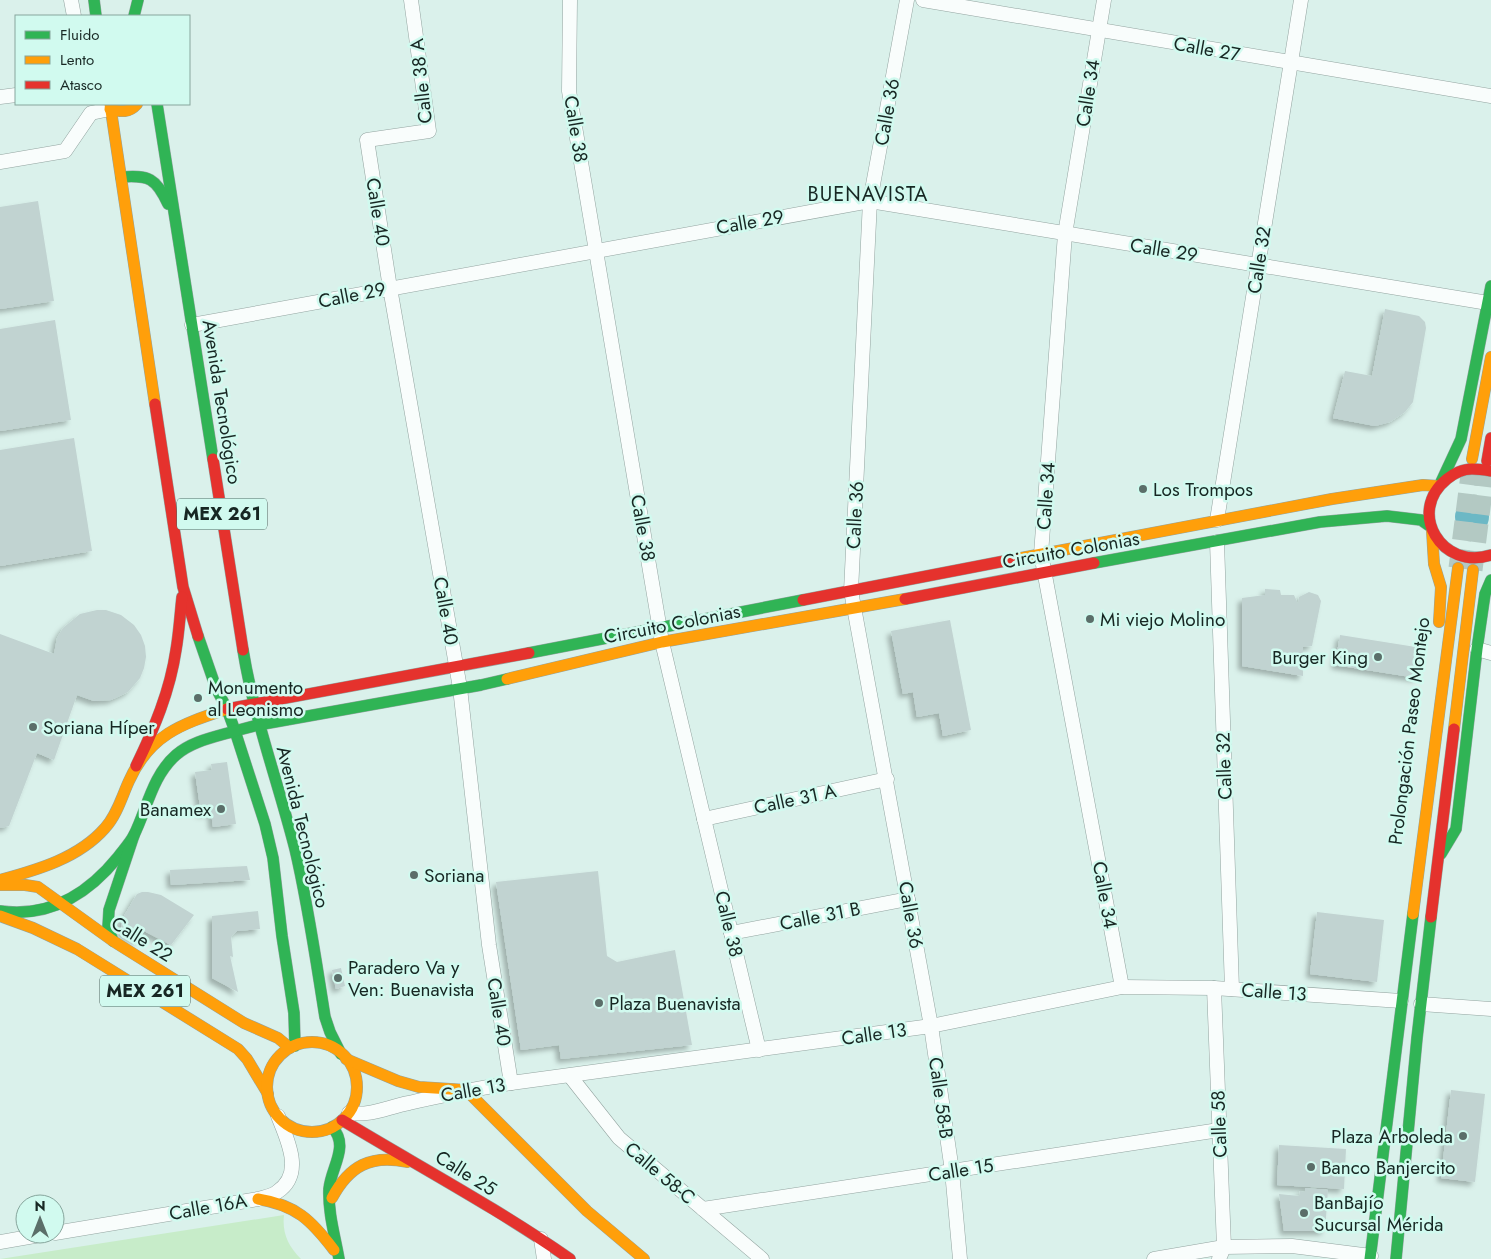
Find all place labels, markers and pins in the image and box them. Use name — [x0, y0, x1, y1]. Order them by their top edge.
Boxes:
place label: Los Trompos — [1153, 476, 1253, 503]
marker: Los Trompos — [1137, 483, 1149, 495]
place label: Mi viejo Molino — [1100, 606, 1225, 633]
marker: Mi viejo Molino — [1084, 613, 1096, 625]
place label: Burger King — [1272, 644, 1368, 671]
marker: Burger King — [1372, 651, 1384, 663]
place label: Monumento al Leonismo — [208, 674, 304, 723]
marker: Monumento al Leonismo — [192, 692, 204, 704]
place label: Soriana Híper — [43, 714, 155, 741]
marker: Soriana Híper — [27, 721, 39, 733]
place label: Banamex — [140, 796, 211, 823]
marker: Banamex — [215, 803, 227, 815]
place label: Soriana — [424, 862, 485, 889]
marker: Soriana — [408, 869, 420, 881]
place label: Paradero Va y Ven: Buenavista — [348, 954, 474, 1003]
marker: Paradero Va y Ven: Buenavista — [332, 972, 344, 984]
place label: Plaza Buenavista — [609, 990, 741, 1017]
marker: Plaza Buenavista — [593, 997, 605, 1009]
place label: Plaza Arboleda — [1331, 1123, 1453, 1150]
marker: Plaza Arboleda — [1457, 1130, 1469, 1142]
place label: Banco Banjercito — [1321, 1154, 1455, 1181]
marker: Banco Banjercito — [1305, 1161, 1317, 1173]
place label: BanBajío Sucursal Mérida — [1314, 1189, 1443, 1238]
marker: BanBajío Sucursal Mérida — [1298, 1207, 1310, 1219]

